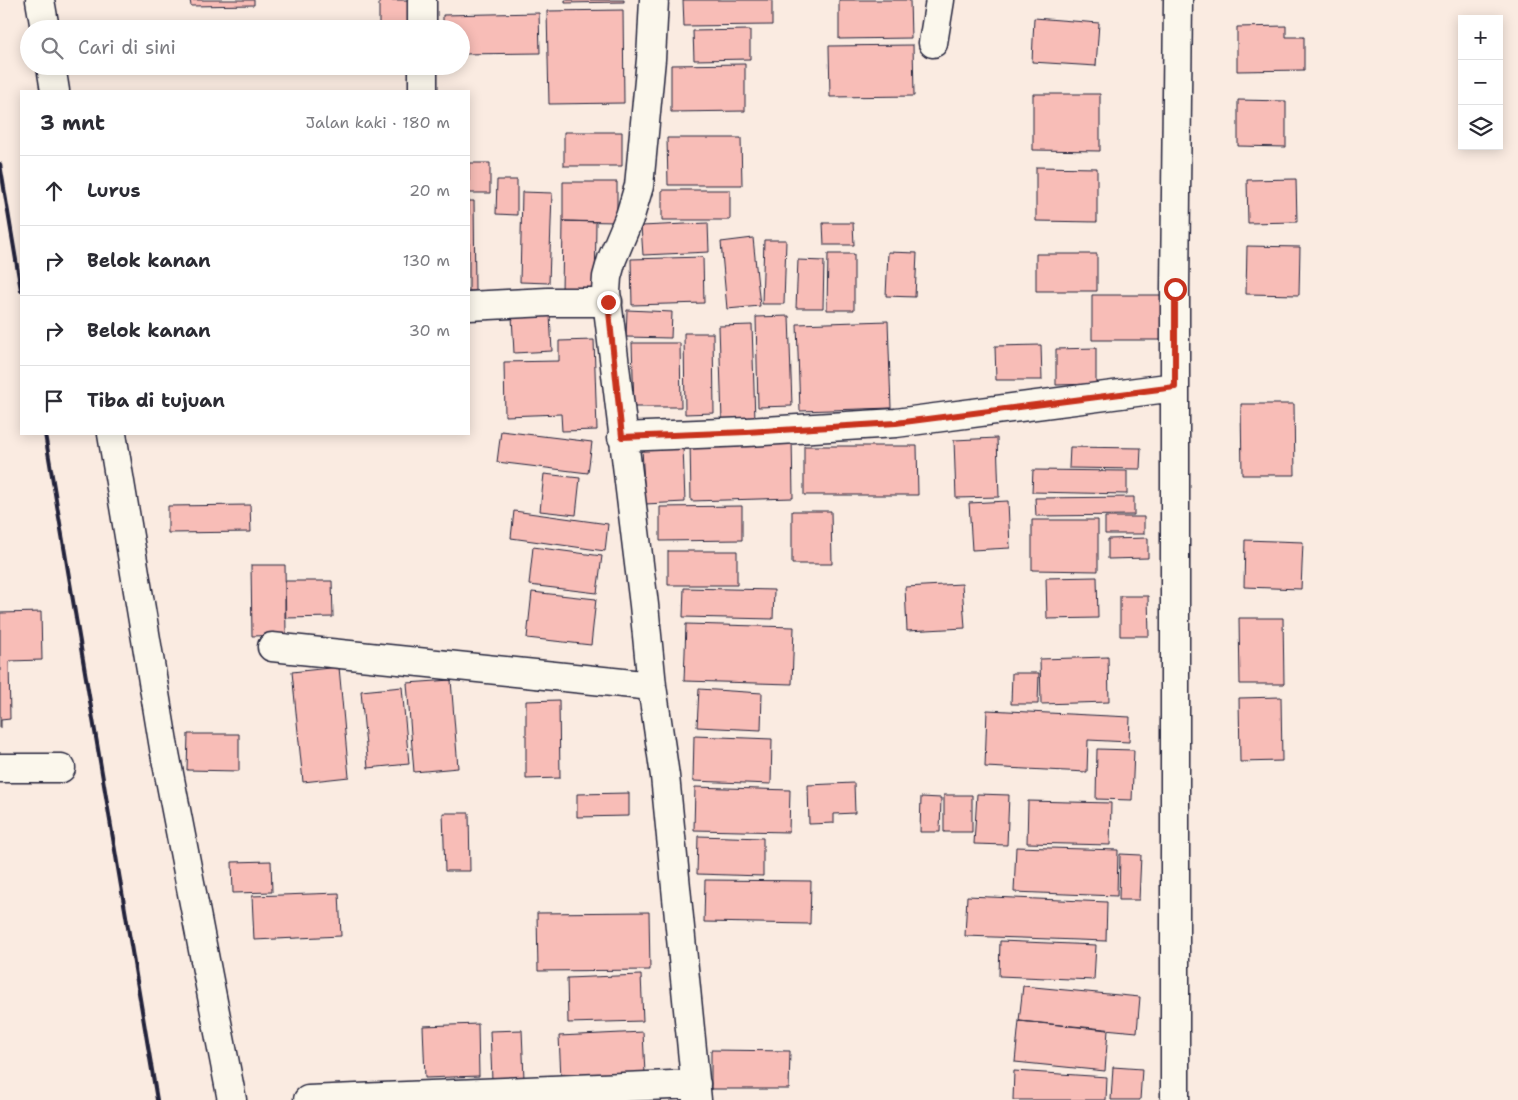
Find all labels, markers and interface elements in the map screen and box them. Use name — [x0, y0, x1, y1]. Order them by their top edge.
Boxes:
map controls — [1458, 15, 1503, 150]
button: + — [1458, 15, 1503, 60]
search box — [20, 20, 470, 75]
icon: search — [38, 34, 66, 62]
text: Cari di sini — [78, 35, 176, 60]
button: − — [1458, 60, 1503, 105]
button: layers — [1458, 105, 1503, 150]
text: 3 mnt — [40, 109, 105, 137]
text: Jalan kaki · 180 m — [306, 112, 450, 133]
icon: ahead — [40, 177, 68, 205]
text: Lurus — [87, 178, 141, 203]
text: 20 m — [409, 180, 450, 201]
icon: right — [40, 247, 68, 275]
text: Belok kanan — [87, 248, 211, 273]
text: 130 m — [403, 250, 450, 271]
route start — [1164, 278, 1187, 301]
route end — [597, 291, 620, 314]
icon: right — [40, 317, 68, 345]
text: Belok kanan — [87, 318, 211, 343]
text: 30 m — [409, 320, 450, 341]
icon: arrive — [40, 387, 68, 415]
text: Tiba di tujuan — [87, 388, 225, 413]

